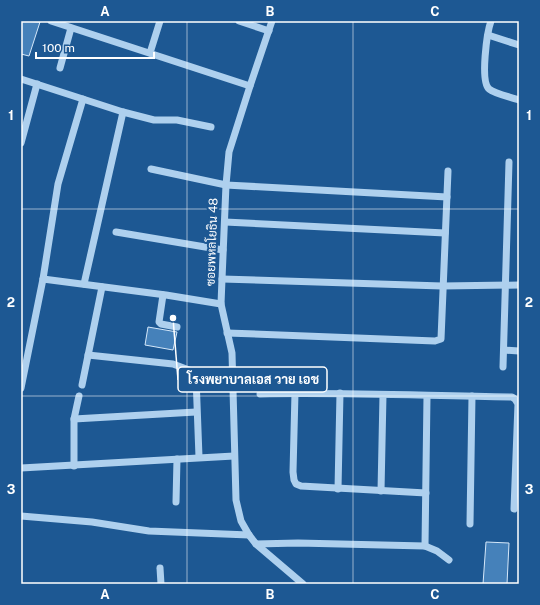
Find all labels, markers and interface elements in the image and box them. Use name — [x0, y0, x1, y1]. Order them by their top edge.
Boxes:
text: A — [100, 4, 110, 19]
text: B — [266, 4, 275, 19]
text: C — [430, 4, 440, 19]
scale bar — [36, 34, 154, 60]
text: 100 m — [42, 41, 75, 55]
text: 1 — [8, 108, 14, 123]
text: 1 — [526, 108, 532, 123]
street label: ซอยพหลโยธิน 48 — [202, 197, 221, 286]
text: 2 — [7, 295, 15, 310]
text: 2 — [525, 295, 533, 310]
callout: โรงพยาบาลเอส วาย เอช — [178, 367, 327, 392]
text: โรงพยาบาลเอส วาย เอช — [186, 370, 319, 387]
text: 3 — [7, 482, 16, 497]
text: 3 — [525, 482, 534, 497]
text: A — [100, 587, 110, 602]
text: B — [266, 587, 275, 602]
text: C — [430, 587, 440, 602]

